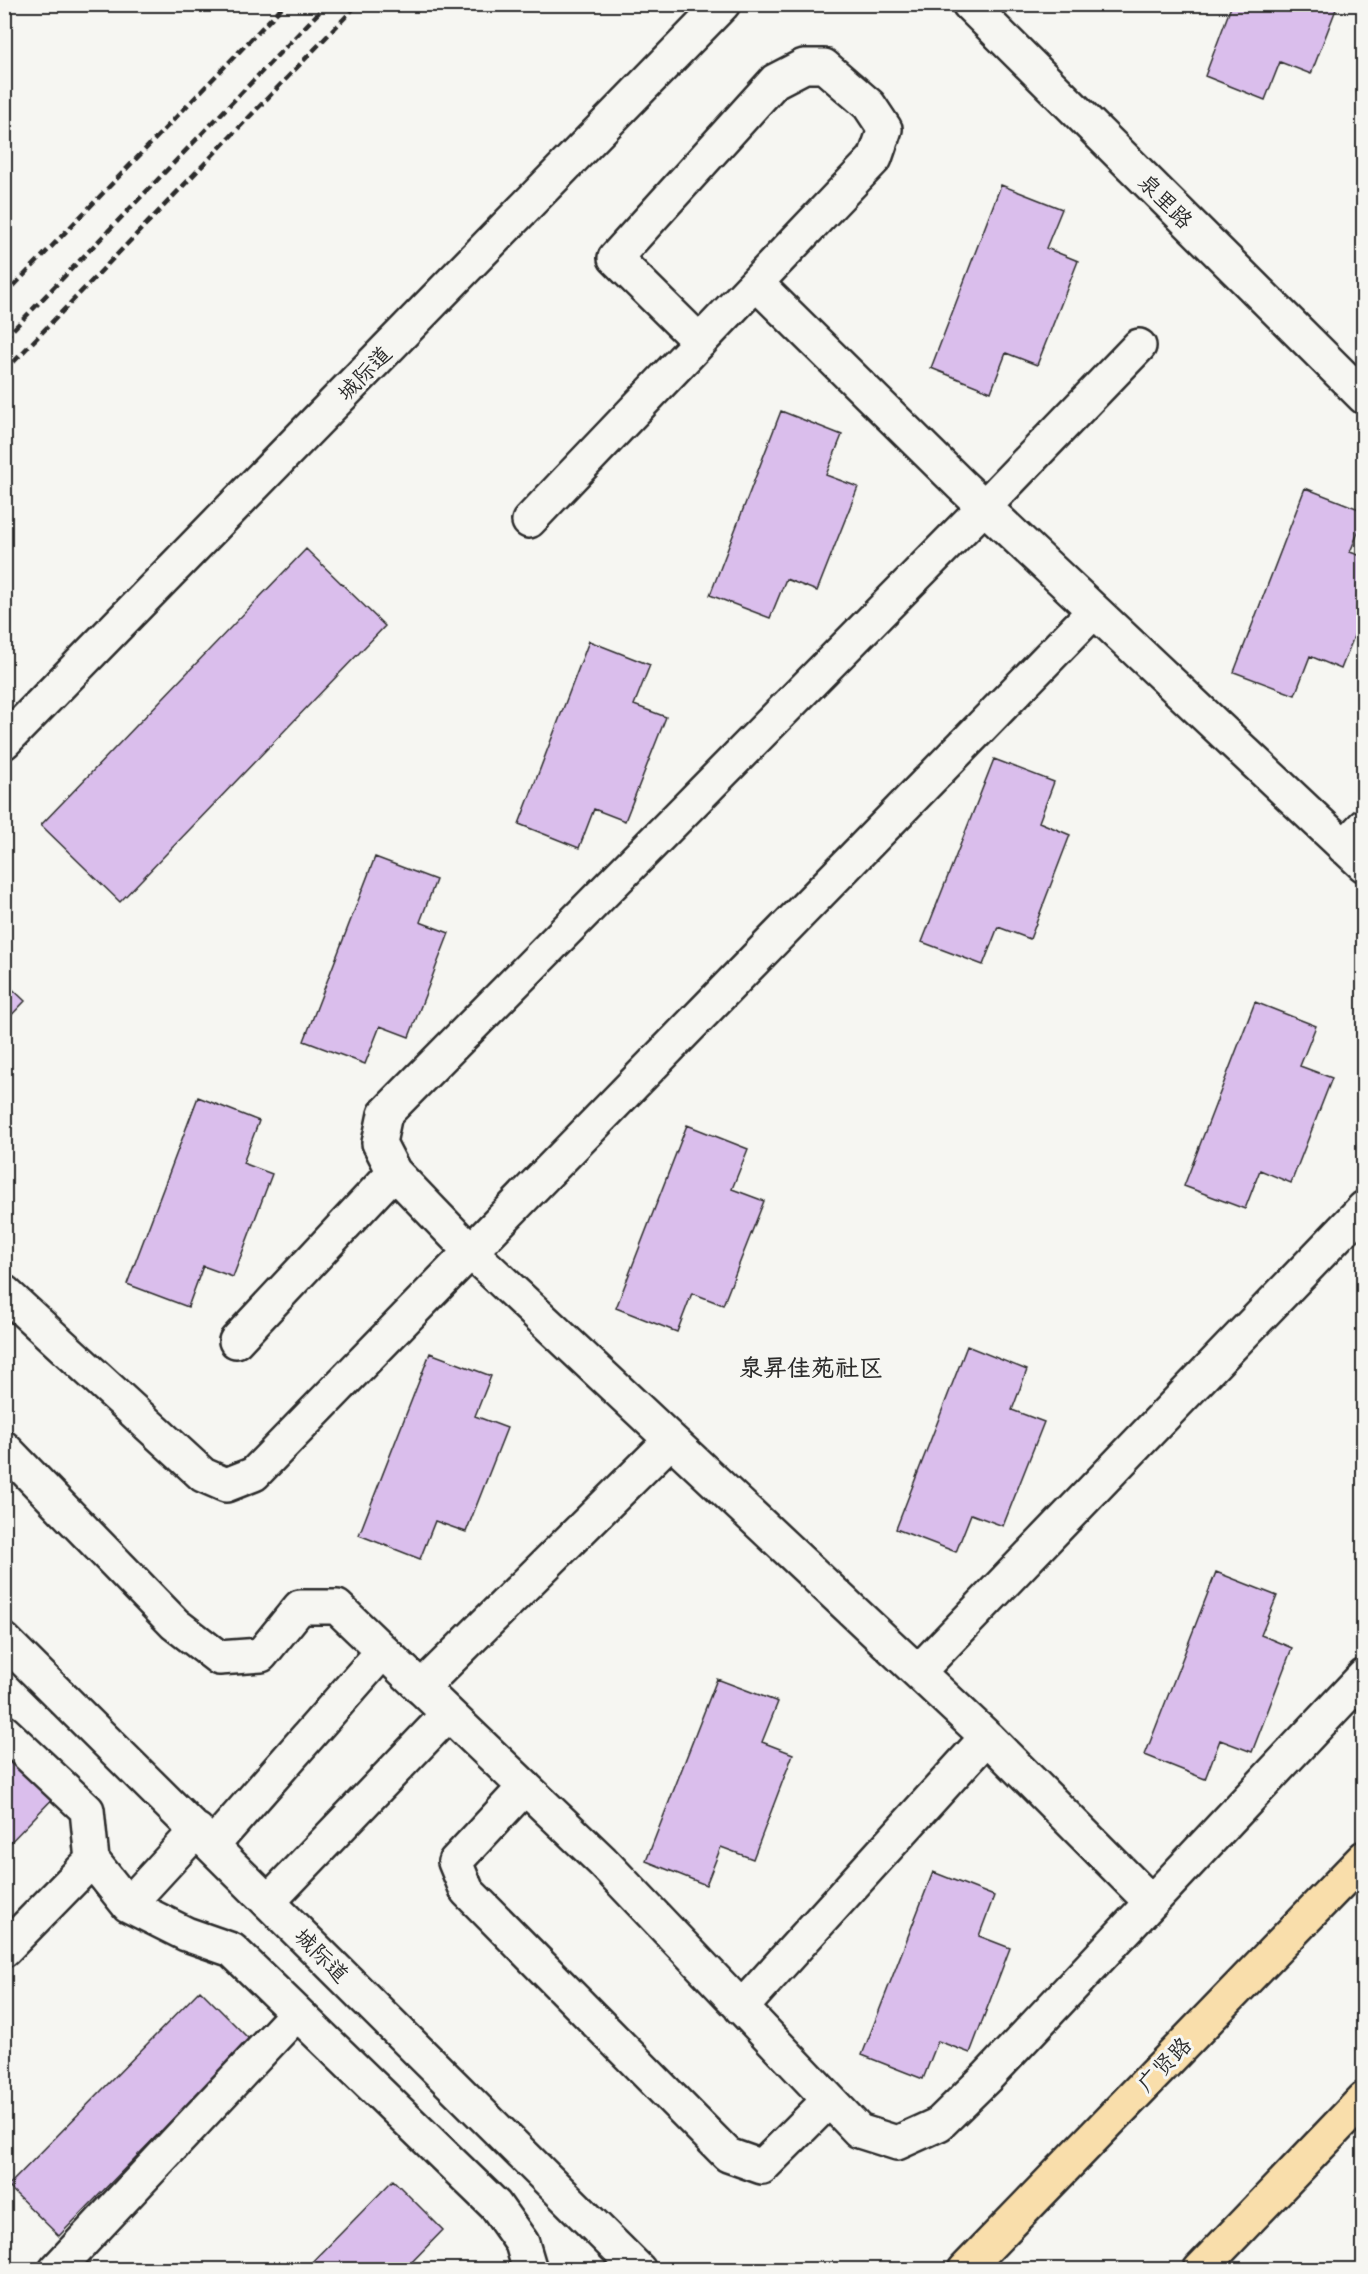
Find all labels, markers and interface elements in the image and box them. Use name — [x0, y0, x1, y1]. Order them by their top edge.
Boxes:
street label: 泉里路 — [1129, 169, 1198, 238]
street label: 城际道 — [332, 341, 401, 410]
district label: 泉昇佳苑社区 — [739, 1354, 883, 1388]
street label: 城际道 — [285, 1923, 354, 1992]
street label: 广贤路 — [1132, 2032, 1201, 2101]

